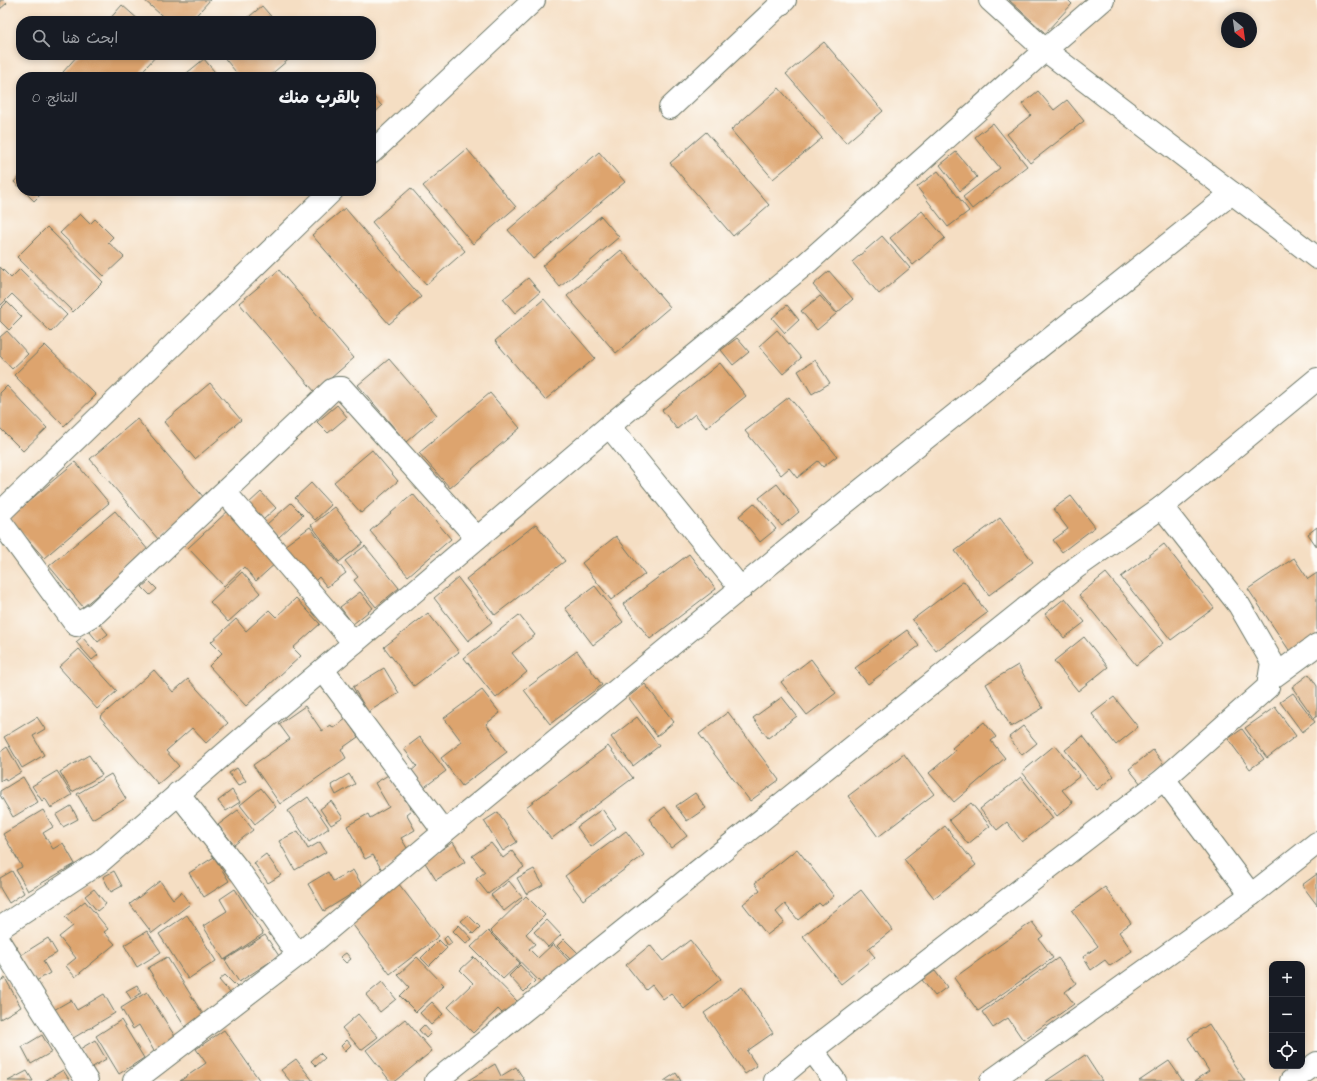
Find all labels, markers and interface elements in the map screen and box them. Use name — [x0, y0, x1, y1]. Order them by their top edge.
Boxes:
north arrow — [1221, 12, 1257, 48]
search box — [16, 16, 376, 60]
icon: search — [30, 27, 52, 49]
text: ابحث هنا — [62, 28, 118, 49]
text: بالقرب منك — [279, 86, 360, 110]
text: النتائج: 0 — [32, 89, 78, 107]
map controls — [1269, 961, 1305, 1069]
button: + — [1269, 961, 1305, 997]
button: − — [1269, 997, 1305, 1033]
button: locate — [1269, 1033, 1305, 1069]

